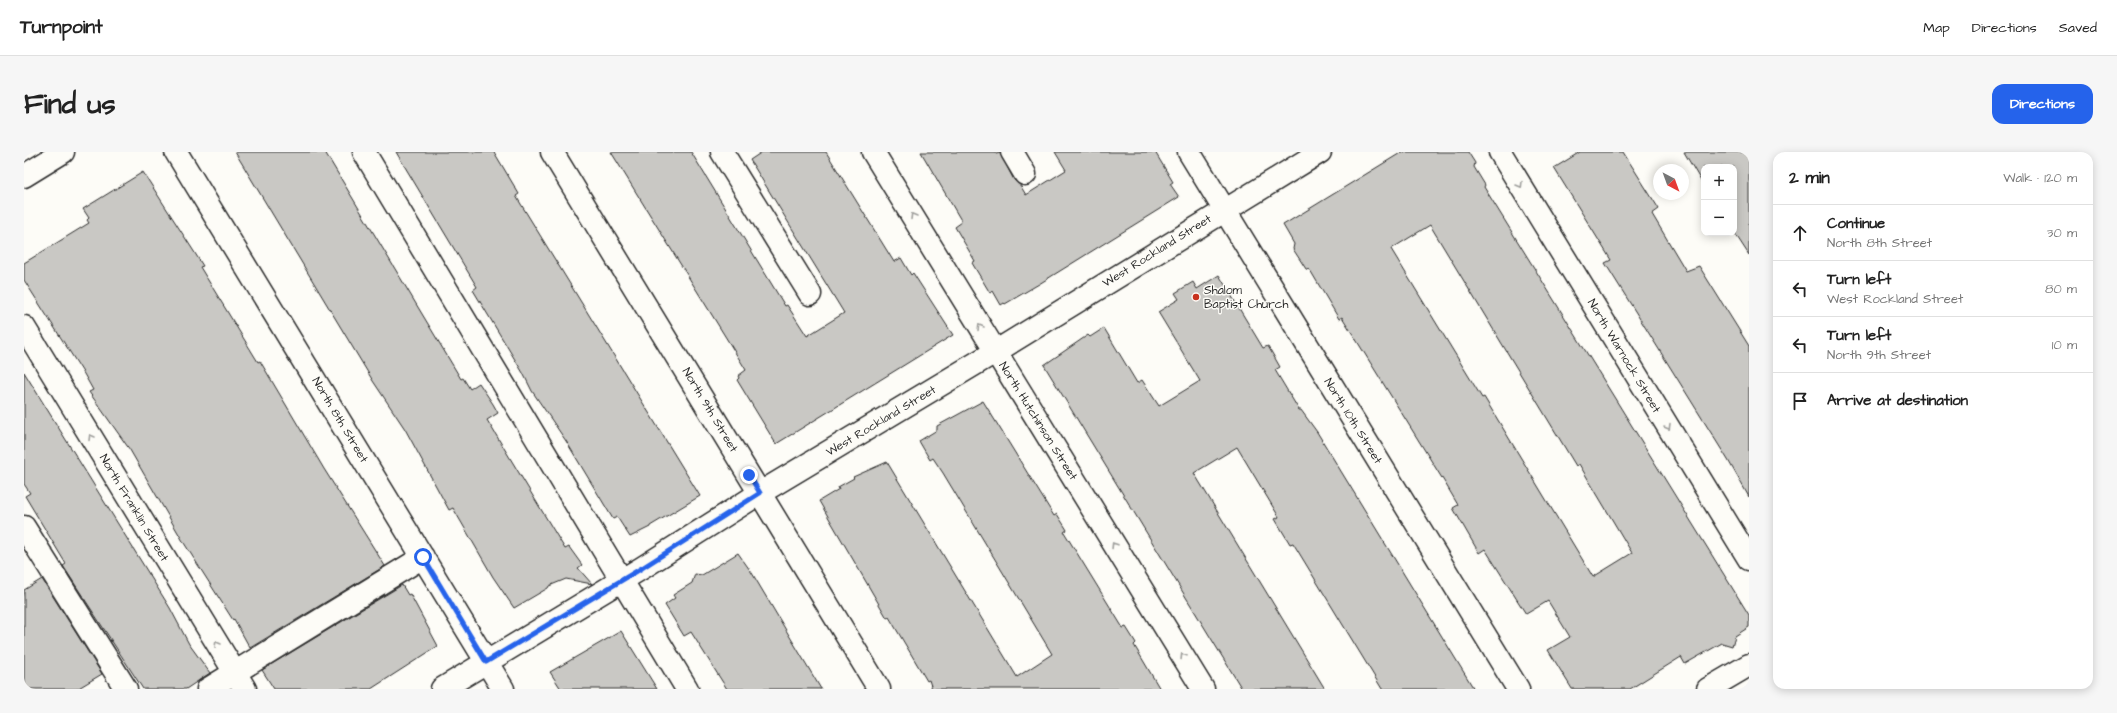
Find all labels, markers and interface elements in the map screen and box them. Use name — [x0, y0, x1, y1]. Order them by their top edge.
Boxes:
text: Turnpoint — [20, 14, 103, 41]
text: Map — [1923, 18, 1950, 38]
text: Directions — [1972, 18, 2037, 38]
text: Saved — [2059, 18, 2097, 38]
button: Directions — [1992, 84, 2093, 124]
text: Find us — [24, 85, 115, 124]
north arrow — [1653, 164, 1689, 200]
map controls — [1701, 164, 1737, 236]
button: + — [1701, 164, 1737, 200]
text: 2 min — [1789, 166, 1830, 190]
text: Walk · 120 m — [2003, 169, 2077, 187]
one-way arrow — [1515, 181, 1523, 188]
button: − — [1701, 200, 1737, 236]
street label: West Rockland Street — [1099, 210, 1215, 292]
one-way arrow — [910, 213, 917, 220]
text: Continue — [1827, 213, 1885, 234]
icon: ahead — [1789, 222, 1811, 244]
text: 30 m — [2047, 224, 2077, 242]
text: North 8th Street — [1827, 234, 1932, 252]
text: Turn left — [1827, 269, 1891, 290]
icon: left — [1789, 278, 1811, 300]
text: 80 m — [2045, 280, 2077, 298]
place label: Shalom Baptist Church — [1204, 282, 1288, 313]
text: West Rockland Street — [1827, 290, 1963, 308]
marker: Shalom Baptist Church — [1191, 292, 1201, 302]
street label: North Warnock Street — [1583, 296, 1665, 416]
one-way arrow — [978, 324, 985, 331]
text: Turn left — [1827, 325, 1891, 346]
icon: left — [1789, 334, 1811, 356]
text: 10 m — [2052, 336, 2077, 354]
text: North 9th Street — [1827, 346, 1931, 364]
street label: North Hutchinson Street — [995, 359, 1081, 484]
street label: North 9th Street — [678, 364, 742, 456]
street label: North 8th Street — [308, 374, 372, 466]
street label: North 10th Street — [1320, 375, 1386, 467]
street label: West Rockland Street — [823, 381, 939, 461]
icon: arrive — [1789, 390, 1811, 412]
text: Arrive at destination — [1827, 390, 1968, 411]
one-way arrow — [1664, 423, 1671, 430]
one-way arrow — [89, 434, 96, 441]
street label: North Franklin Street — [95, 451, 173, 565]
route end — [740, 466, 758, 484]
one-way arrow — [1112, 542, 1119, 549]
route start — [414, 548, 432, 566]
one-way arrow — [214, 641, 222, 648]
one-way arrow — [1180, 653, 1187, 660]

